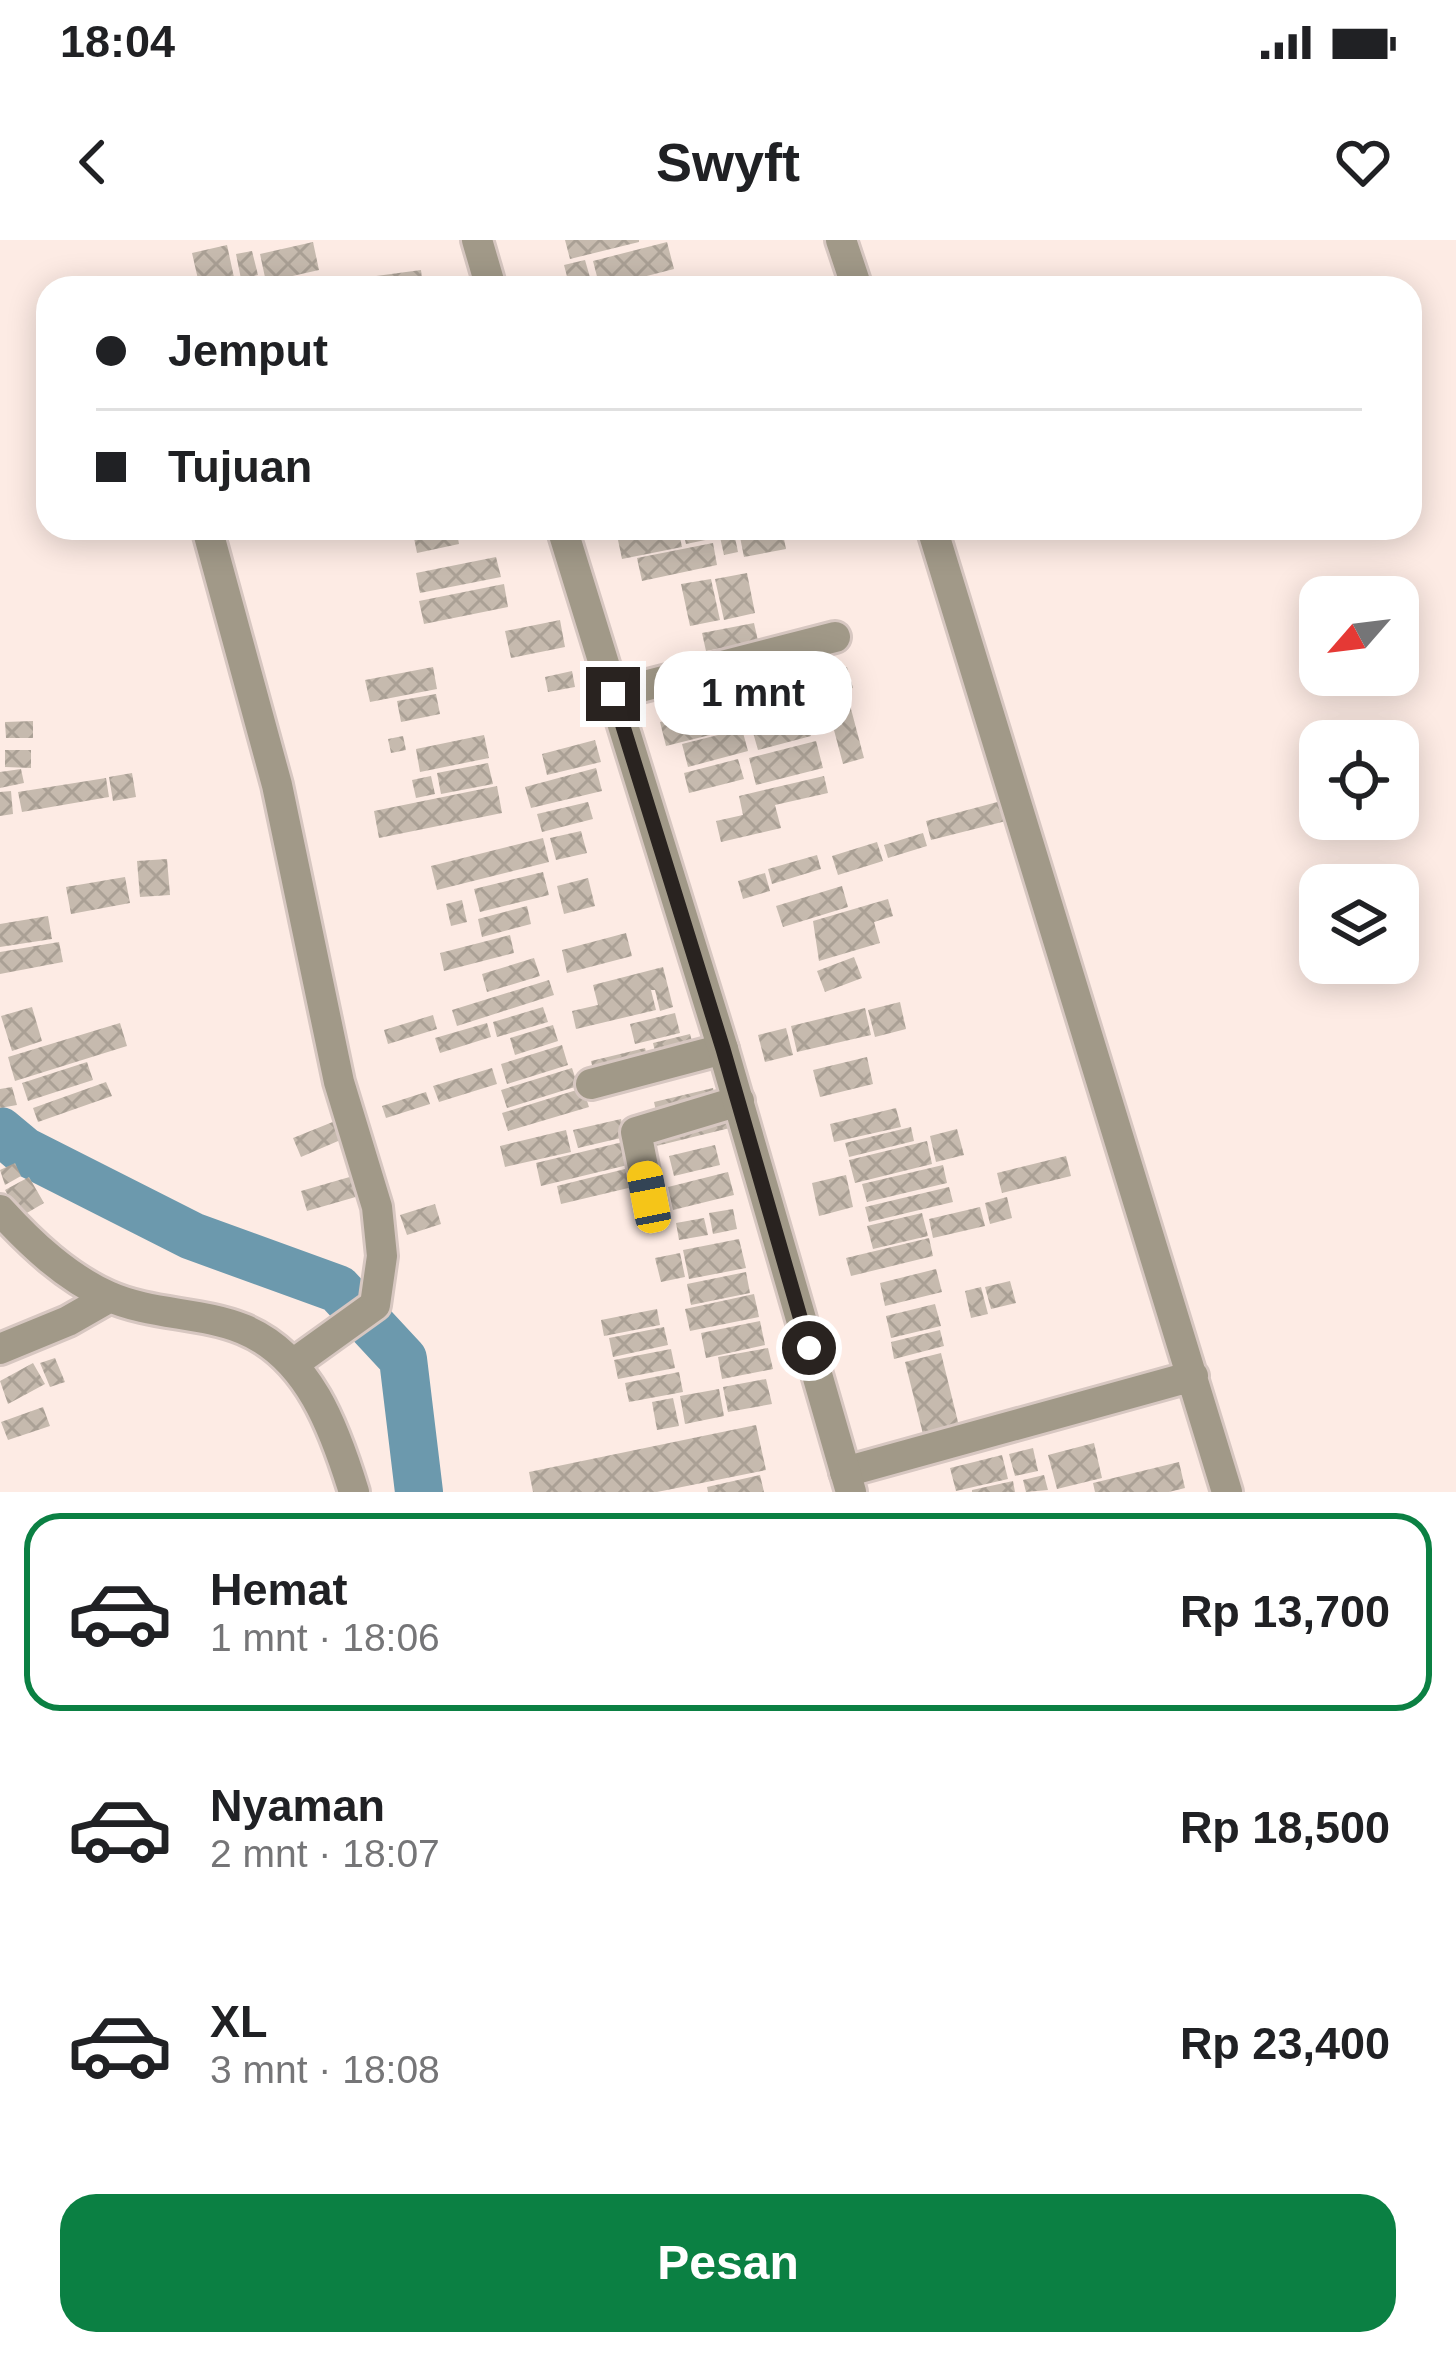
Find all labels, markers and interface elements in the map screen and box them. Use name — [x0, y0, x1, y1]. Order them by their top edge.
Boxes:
text: 18:04 — [60, 16, 175, 67]
icon: back — [60, 129, 126, 195]
icon: heart — [1330, 129, 1396, 195]
text: Swyft — [656, 132, 800, 192]
text: Jemput — [168, 325, 328, 376]
text: Tujuan — [168, 441, 312, 492]
north arrow — [1299, 576, 1419, 696]
map controls — [1299, 576, 1419, 984]
callout: 1 mnt — [655, 652, 853, 736]
route end — [586, 667, 640, 721]
text: 1 mnt — [701, 671, 805, 714]
button: locate — [1299, 720, 1419, 840]
button: layers — [1299, 864, 1419, 984]
car — [624, 1158, 674, 1236]
route start — [782, 1321, 836, 1375]
icon: car — [66, 1558, 174, 1666]
text: Hemat — [210, 1564, 348, 1615]
text: Rp 13,700 — [1180, 1586, 1390, 1637]
text: 1 mnt · 18:06 — [210, 1616, 440, 1659]
icon: car — [66, 1774, 174, 1882]
text: Nyaman — [210, 1780, 385, 1831]
text: Rp 18,500 — [1180, 1802, 1390, 1853]
text: 2 mnt · 18:07 — [210, 1832, 440, 1875]
icon: car — [66, 1990, 174, 2098]
text: XL — [210, 1996, 268, 2047]
text: Rp 23,400 — [1180, 2018, 1390, 2069]
text: 3 mnt · 18:08 — [210, 2048, 440, 2091]
button: Pesan — [60, 2194, 1396, 2332]

